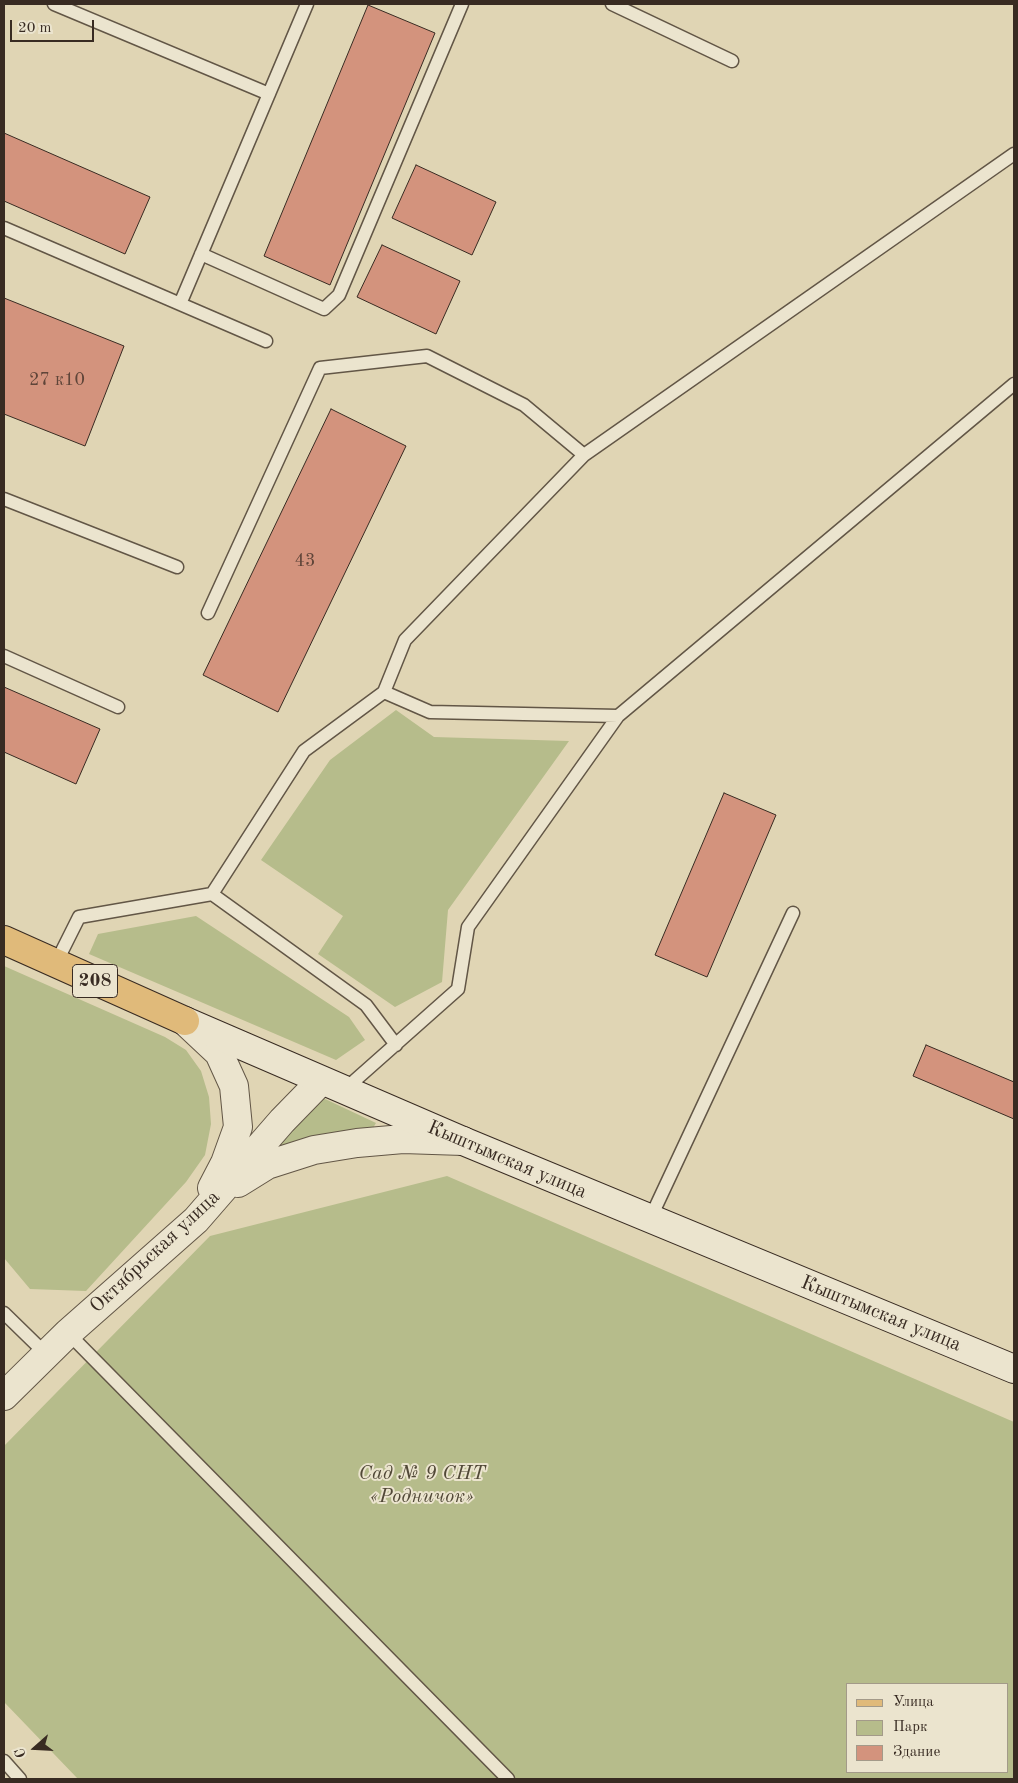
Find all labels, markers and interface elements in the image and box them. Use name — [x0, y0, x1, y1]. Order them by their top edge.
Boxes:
scale bar — [12, 10, 96, 42]
text: 20 m — [18, 21, 52, 36]
house number: 27 к10 — [29, 369, 85, 391]
house number: 43 — [295, 550, 315, 572]
road number: 208 — [72, 964, 118, 998]
street label: Кыштымская улица — [424, 1116, 590, 1204]
street label: Октябрьская улица — [85, 1185, 225, 1319]
street label: Кыштымская улица — [797, 1271, 965, 1357]
park label: Сад № 9 СНТ «Родничок» — [359, 1462, 485, 1509]
legend — [846, 1683, 1008, 1773]
text: Улица — [893, 1695, 934, 1710]
text: Парк — [893, 1720, 928, 1735]
north arrow — [10, 1723, 60, 1773]
text: Здание — [893, 1745, 940, 1760]
text: С — [13, 1746, 29, 1760]

